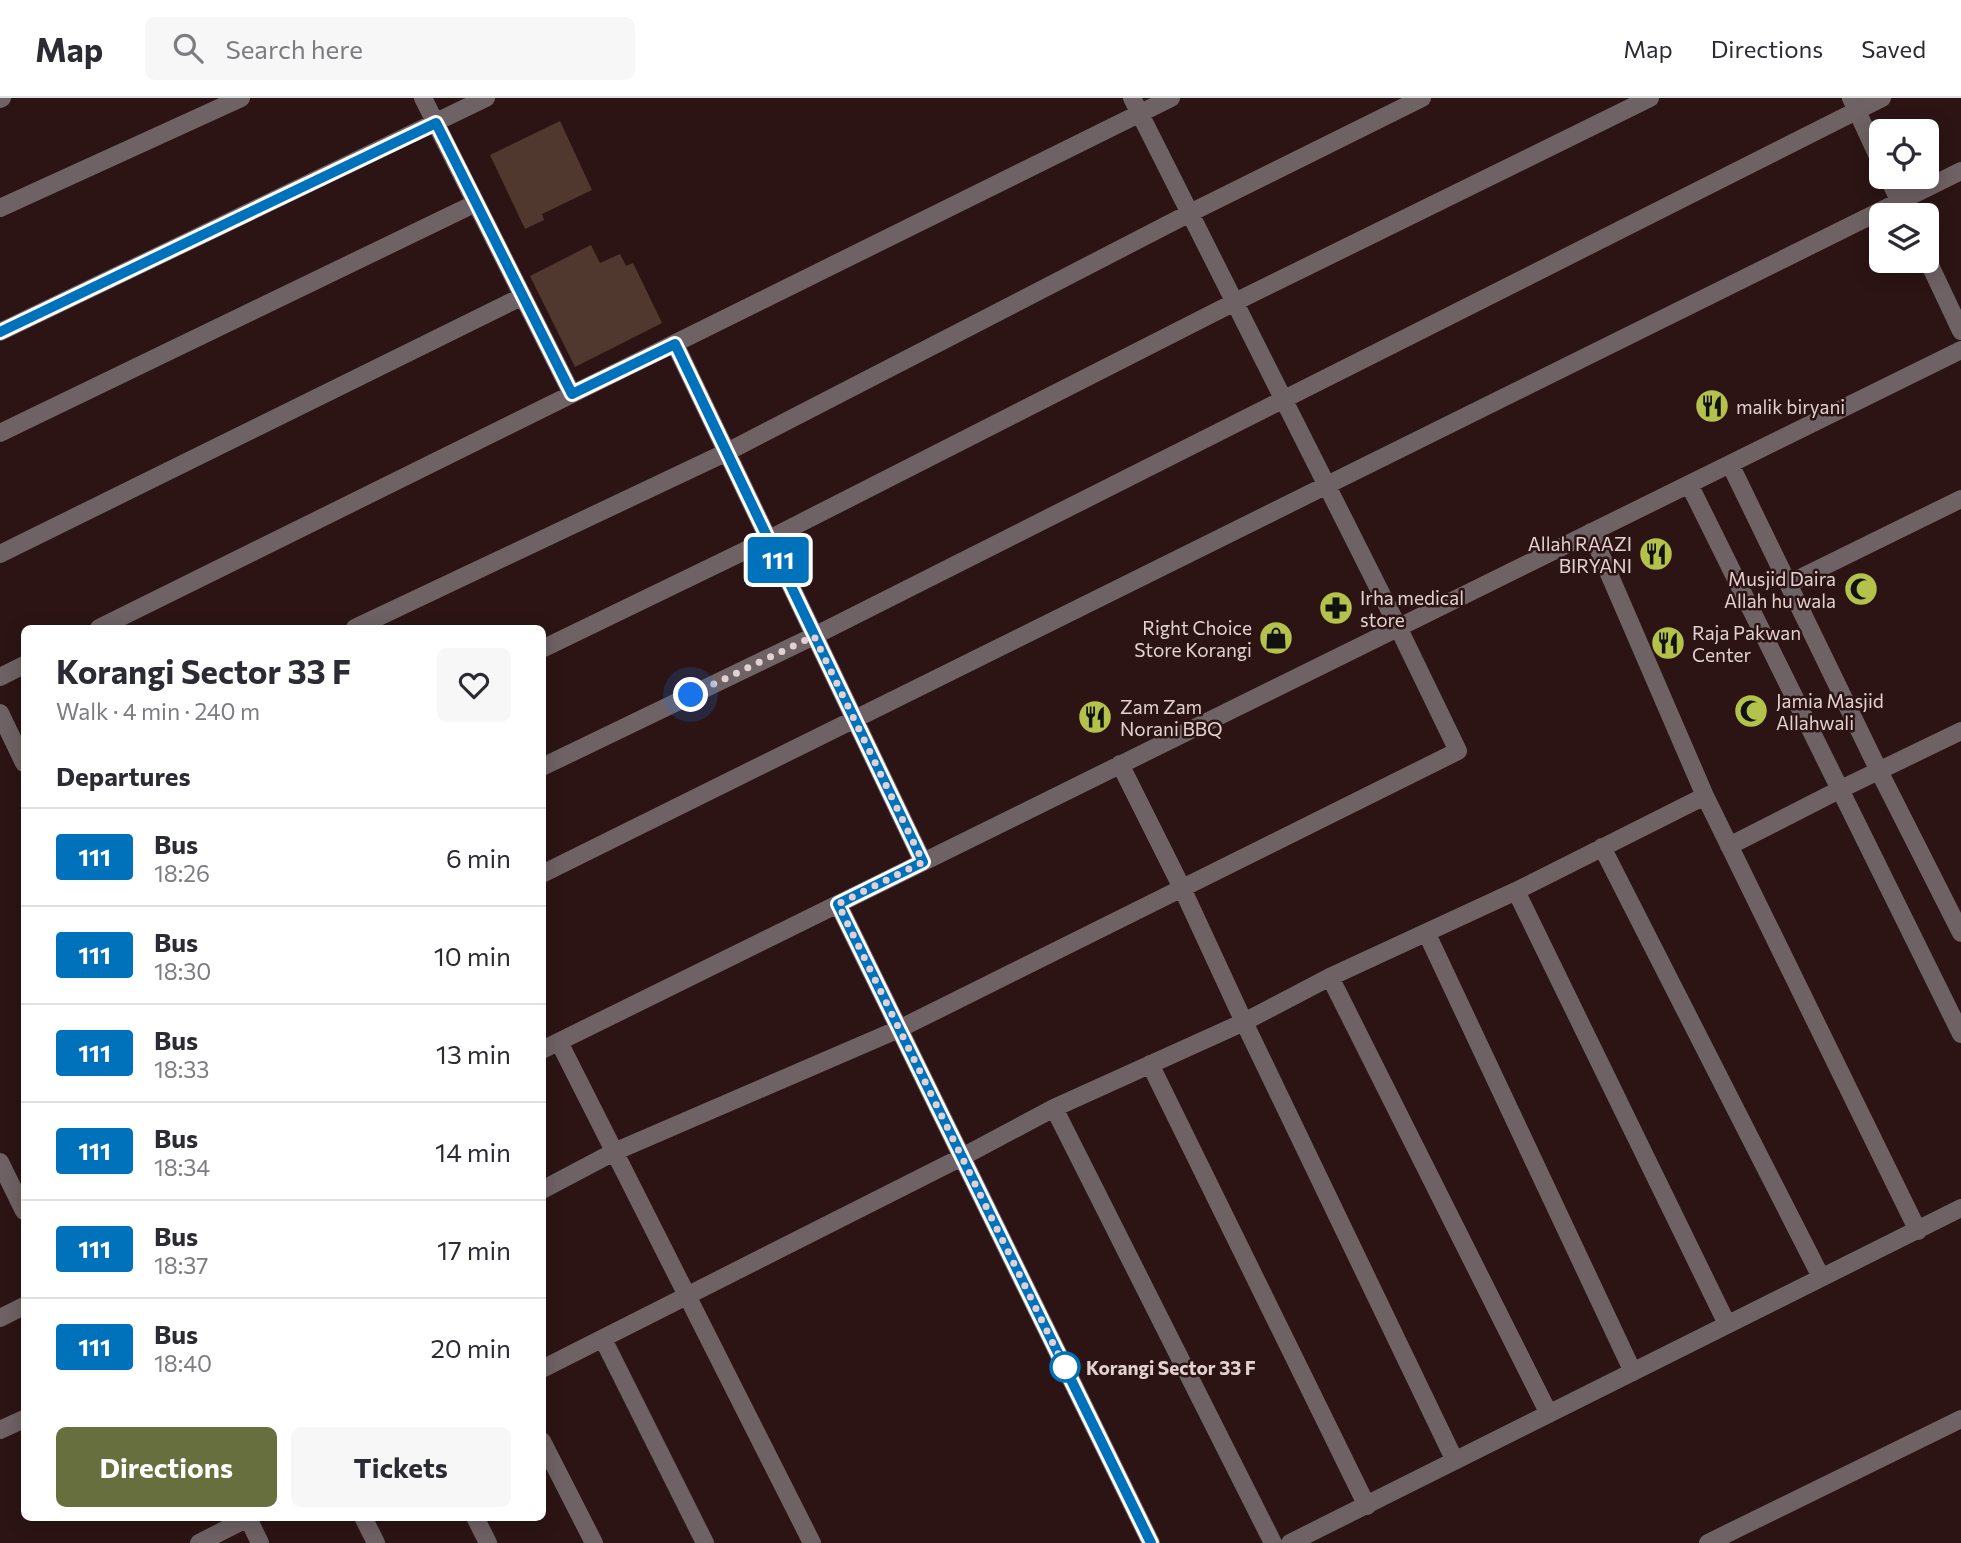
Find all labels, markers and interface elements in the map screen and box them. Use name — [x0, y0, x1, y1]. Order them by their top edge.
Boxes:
search box — [145, 17, 635, 80]
text: Map — [35, 28, 103, 69]
icon: search — [169, 29, 207, 67]
text: Search here — [225, 33, 363, 64]
text: Map — [1623, 34, 1673, 63]
text: Directions — [1711, 34, 1823, 63]
text: Saved — [1861, 34, 1926, 63]
map controls — [1869, 119, 1939, 273]
button: locate — [1869, 119, 1939, 189]
button: layers — [1869, 203, 1939, 273]
restaurant icon: malik biryani — [1693, 387, 1731, 425]
place label: malik biryani — [1736, 395, 1845, 418]
place label: Allah RAAZI BIRYANI — [1528, 532, 1632, 577]
restaurant icon: Allah RAAZI BIRYANI — [1637, 535, 1675, 573]
line badge: 111 — [738, 537, 818, 583]
text: 111 — [762, 545, 794, 574]
place label: Musjid Daira Allah hu wala — [1724, 567, 1836, 612]
mosque icon: Musjid Daira Allah hu wala — [1842, 570, 1880, 608]
place label: Irha medical store — [1360, 586, 1464, 631]
pharmacy icon: Irha medical store — [1317, 589, 1355, 627]
place label: Right Choice Store Korangi — [1134, 616, 1252, 661]
shop icon: Right Choice Store Korangi — [1257, 619, 1295, 657]
place label: Raja Pakwan Center — [1692, 621, 1801, 666]
restaurant icon: Raja Pakwan Center — [1649, 624, 1687, 662]
button: heart — [437, 648, 511, 722]
text: Korangi Sector 33 F — [56, 650, 351, 691]
your location — [673, 677, 708, 712]
place label: Jamia Masjid Allahwali — [1776, 689, 1884, 734]
mosque icon: Jamia Masjid Allahwali — [1732, 692, 1770, 730]
place label: Zam Zam Norani BBQ — [1120, 695, 1222, 740]
text: Walk · 4 min · 240 m — [56, 697, 260, 725]
restaurant icon: Zam Zam Norani BBQ — [1076, 698, 1114, 736]
text: Departures — [56, 760, 191, 791]
text: Bus — [154, 828, 198, 859]
text: 111 — [78, 842, 111, 871]
text: 6 min — [446, 842, 511, 873]
text: 18:26 — [154, 859, 210, 887]
text: Bus — [154, 926, 198, 957]
text: 111 — [78, 940, 111, 969]
text: 10 min — [434, 940, 511, 971]
text: 18:30 — [154, 957, 211, 985]
text: Bus — [154, 1024, 198, 1055]
text: 111 — [78, 1038, 111, 1067]
text: 13 min — [436, 1038, 511, 1069]
text: 18:33 — [154, 1055, 209, 1083]
text: Bus — [154, 1122, 198, 1153]
text: 111 — [78, 1136, 111, 1165]
text: 14 min — [435, 1136, 511, 1167]
text: 18:34 — [154, 1153, 210, 1181]
text: Bus — [154, 1220, 198, 1251]
text: 111 — [78, 1234, 111, 1263]
text: 17 min — [437, 1234, 511, 1265]
text: 18:37 — [154, 1251, 208, 1279]
text: Bus — [154, 1318, 198, 1349]
text: 111 — [78, 1332, 111, 1361]
text: 20 min — [430, 1332, 511, 1363]
text: 18:40 — [154, 1349, 212, 1377]
marker: Korangi Sector 33 F — [1050, 1352, 1080, 1382]
place label: Korangi Sector 33 F — [1086, 1356, 1256, 1379]
button: Directions — [56, 1427, 277, 1507]
button: Tickets — [291, 1427, 511, 1507]

